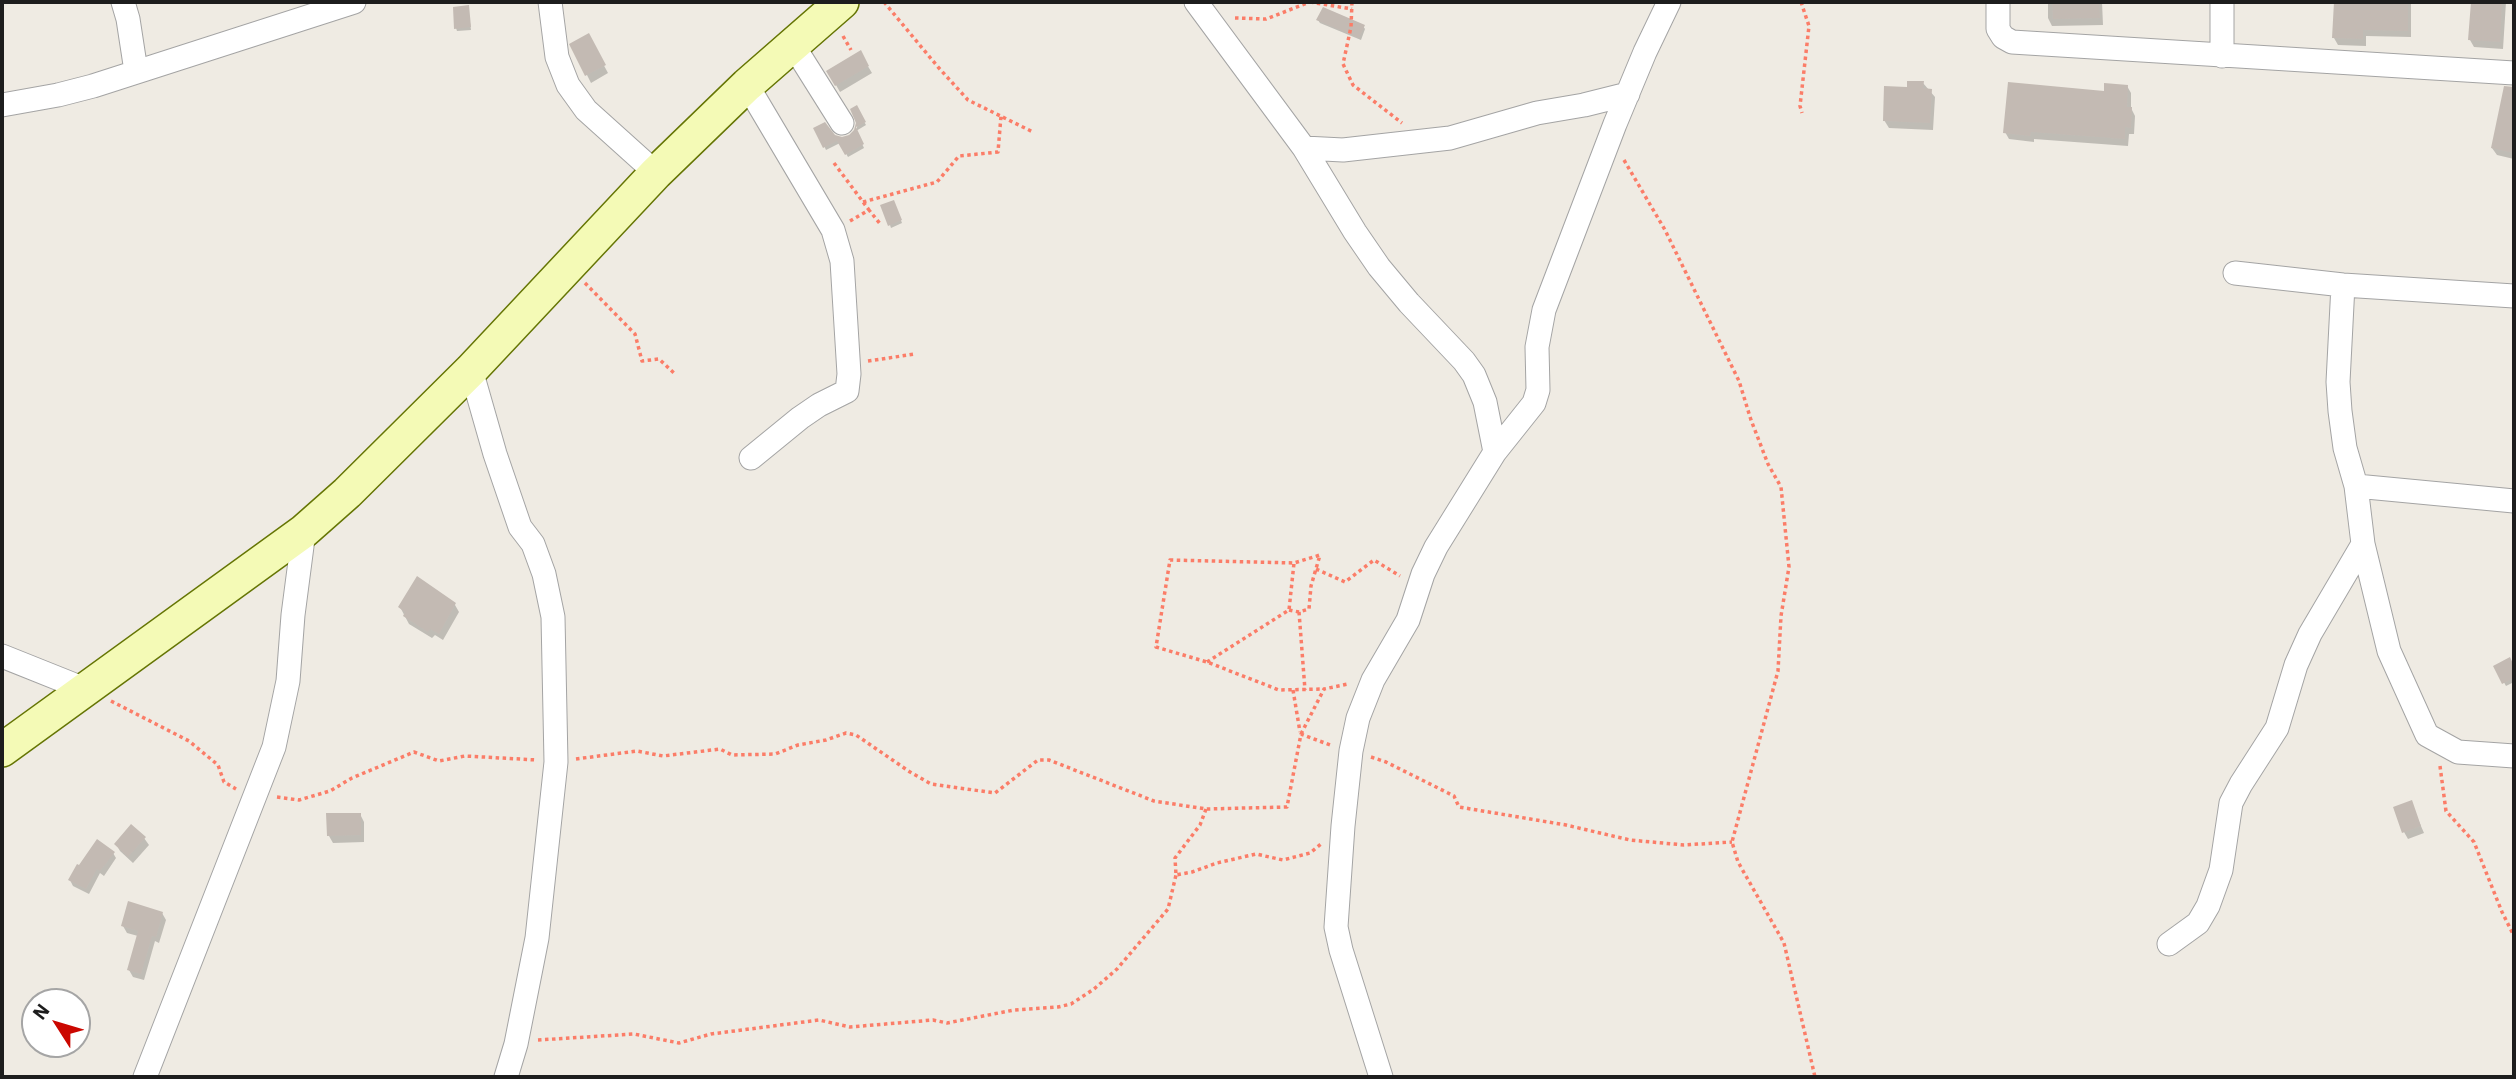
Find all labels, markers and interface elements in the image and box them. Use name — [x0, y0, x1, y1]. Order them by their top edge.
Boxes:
north arrow — [21, 988, 91, 1058]
text: N — [27, 999, 55, 1024]

